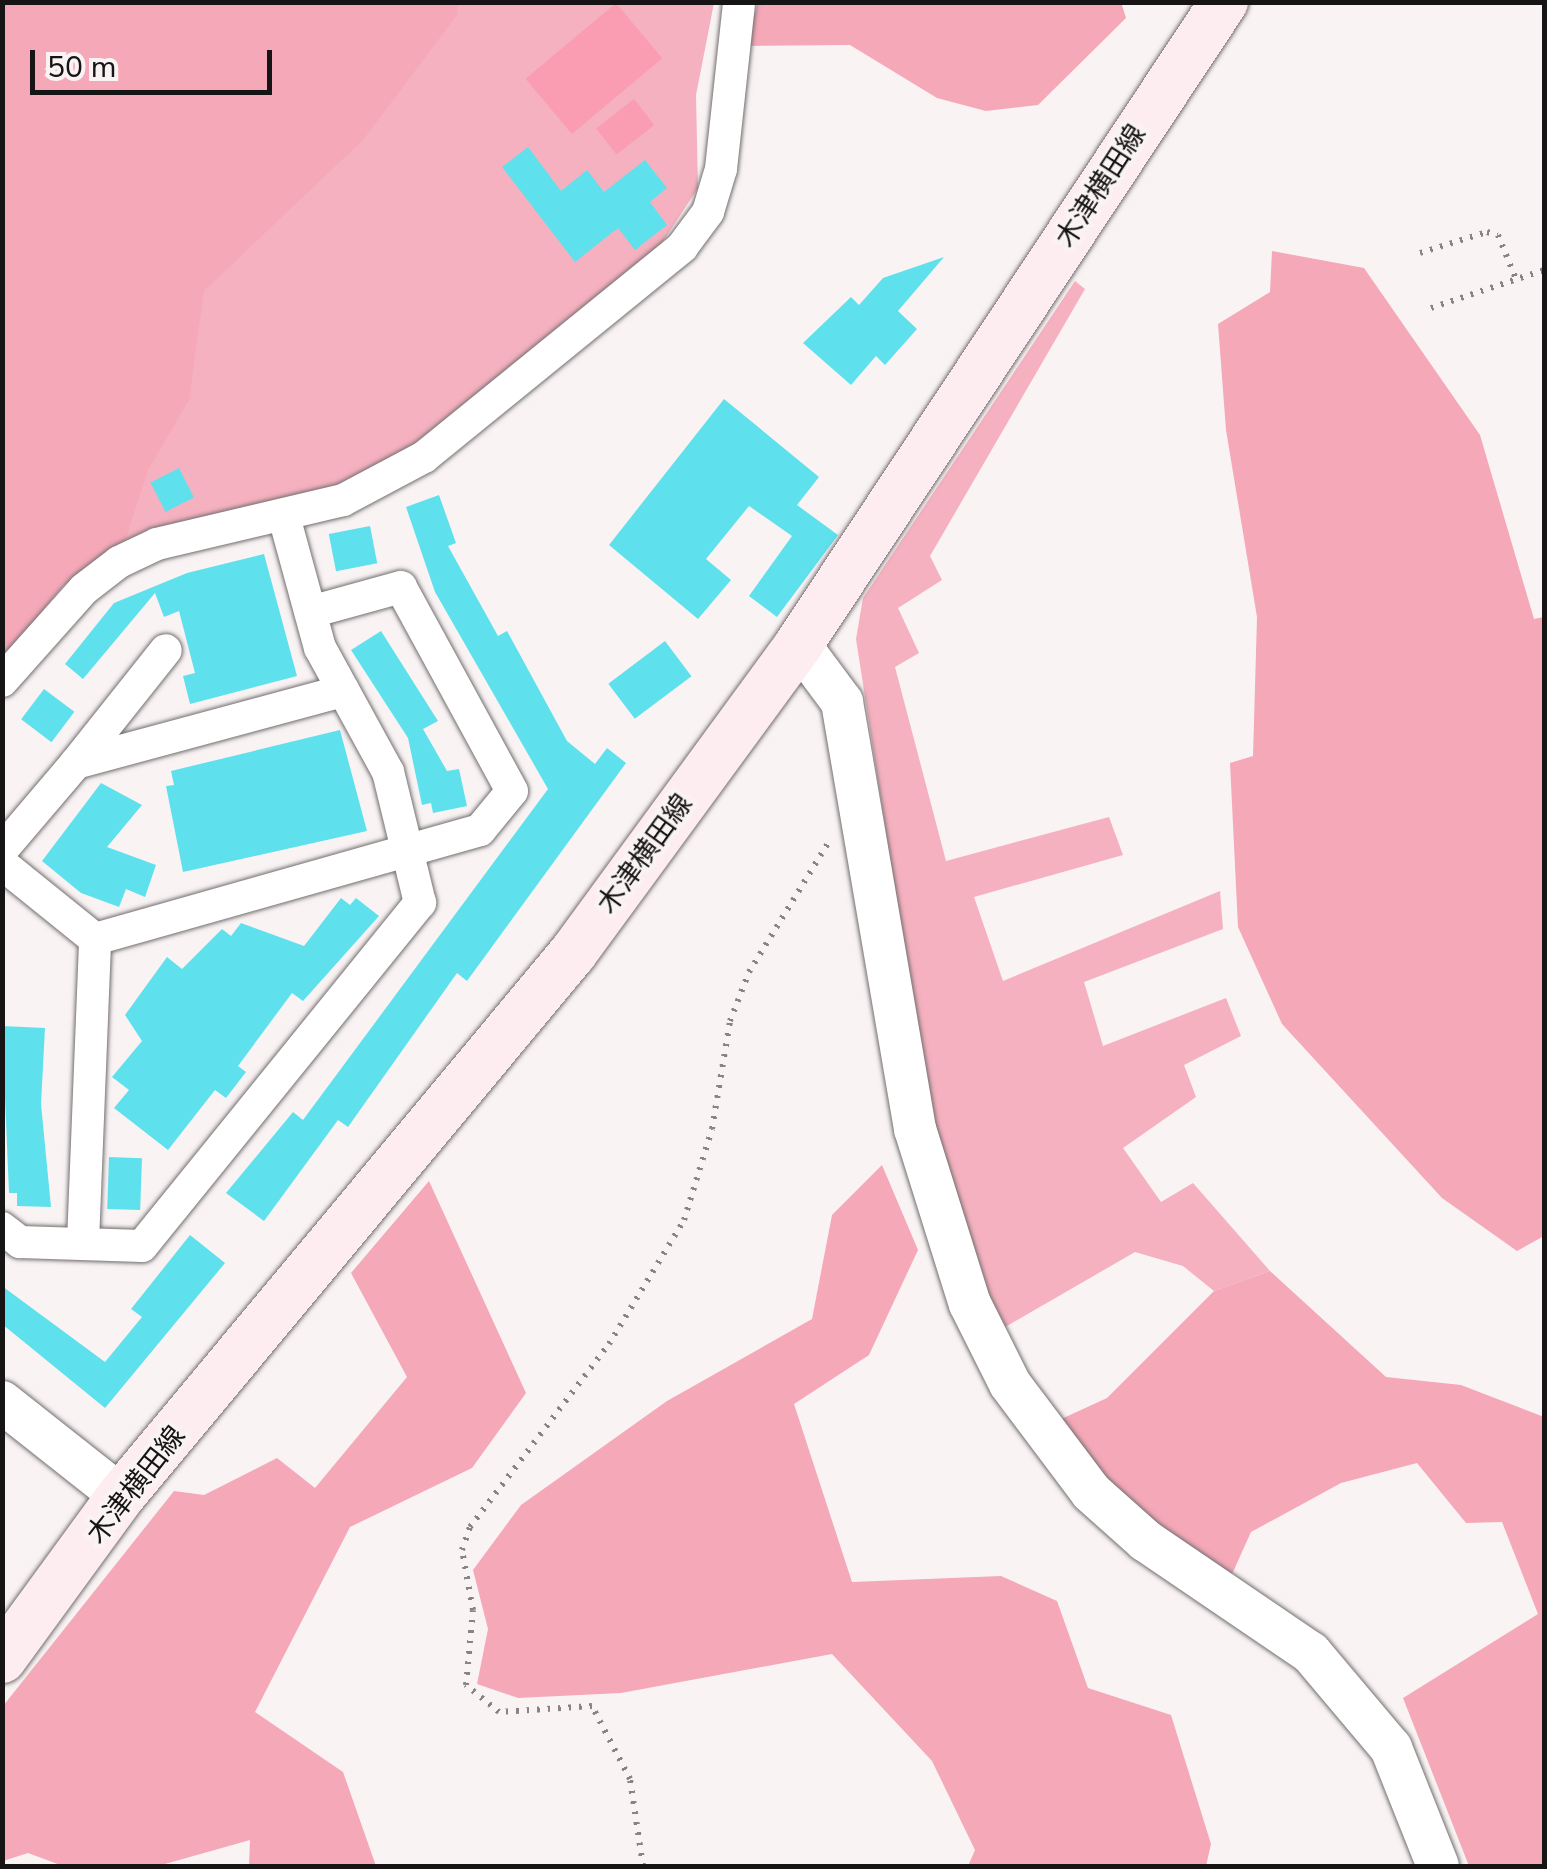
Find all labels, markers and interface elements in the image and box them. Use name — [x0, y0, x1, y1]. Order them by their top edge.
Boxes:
scale bar — [35, 30, 278, 92]
text: 50 m — [47, 47, 116, 88]
street label: 木津横田線 — [1049, 118, 1153, 254]
street label: 木津横田線 — [590, 787, 700, 921]
street label: 木津横田線 — [80, 1419, 192, 1551]

